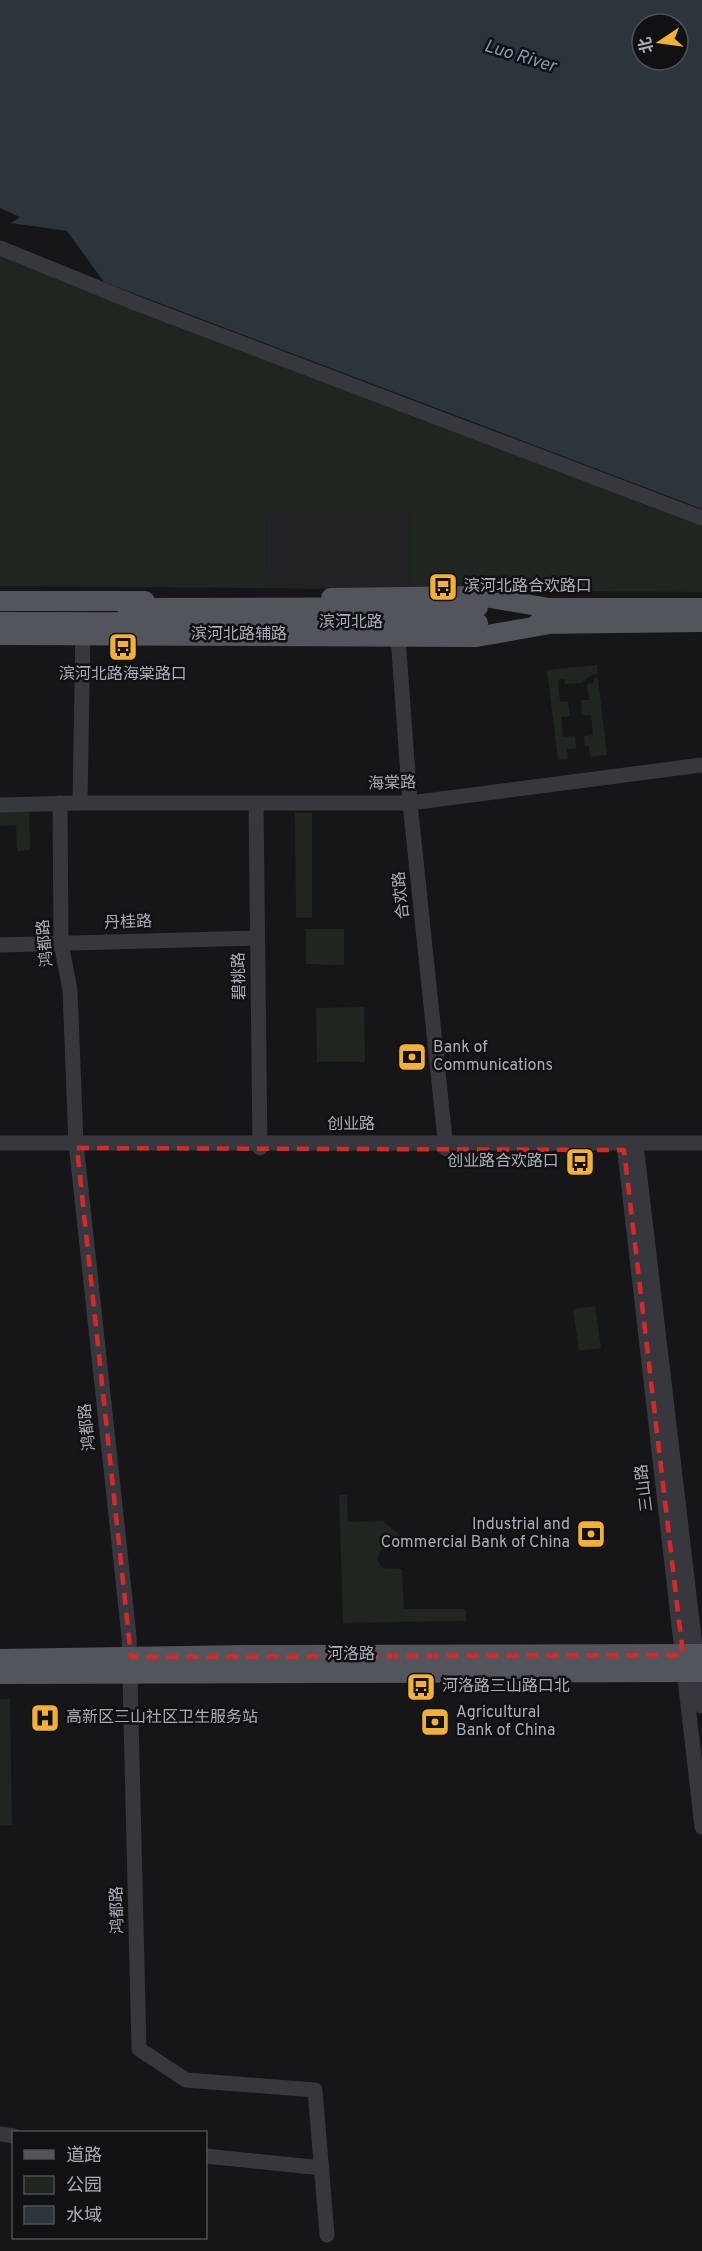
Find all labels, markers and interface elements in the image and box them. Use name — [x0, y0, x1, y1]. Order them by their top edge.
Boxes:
north arrow — [630, 12, 690, 72]
water label: Luo River — [481, 35, 561, 79]
text: 北 — [636, 35, 659, 55]
bus stop icon: 滨河北路合欢路口 — [427, 571, 459, 603]
place label: 滨河北路合欢路口 — [464, 577, 592, 597]
street label: 滨河北路 — [319, 613, 383, 633]
street label: 滨河北路辅路 — [191, 625, 287, 645]
bus stop icon: 滨河北路海棠路口 — [107, 631, 139, 663]
place label: 滨河北路海棠路口 — [59, 665, 187, 685]
street label: 海棠路 — [368, 773, 416, 795]
street label: 合欢路 — [390, 870, 414, 920]
street label: 丹桂路 — [104, 912, 152, 934]
street label: 鸿都路 — [34, 918, 58, 968]
street label: 碧桃路 — [230, 952, 250, 1000]
place label: Bank of Communications — [433, 1038, 553, 1076]
bank icon: Bank of Communications — [396, 1041, 428, 1073]
street label: 创业路 — [327, 1115, 375, 1135]
bus stop icon: 创业路合欢路口 — [564, 1146, 596, 1178]
place label: 创业路合欢路口 — [447, 1152, 559, 1172]
street label: 鸿都路 — [76, 1402, 100, 1452]
street label: 三山路 — [632, 1463, 658, 1513]
place label: Industrial and Commercial Bank of China — [381, 1515, 570, 1553]
bank icon: Industrial and Commercial Bank of China — [575, 1518, 607, 1550]
street label: 河洛路 — [327, 1645, 375, 1665]
bus stop icon: 河洛路三山路口北 — [405, 1671, 437, 1703]
place label: 河洛路三山路口北 — [442, 1677, 570, 1697]
hospital icon: 高新区三山社区卫生服务站 — [29, 1702, 61, 1734]
place label: Agricultural Bank of China — [456, 1703, 555, 1741]
bank icon: Agricultural Bank of China — [419, 1706, 451, 1738]
place label: 高新区三山社区卫生服务站 — [66, 1708, 258, 1728]
street label: 鸿都路 — [108, 1886, 128, 1934]
legend — [12, 2131, 207, 2239]
text: 道路 — [66, 2145, 102, 2168]
text: 公园 — [66, 2175, 102, 2198]
text: 水域 — [66, 2205, 102, 2228]

